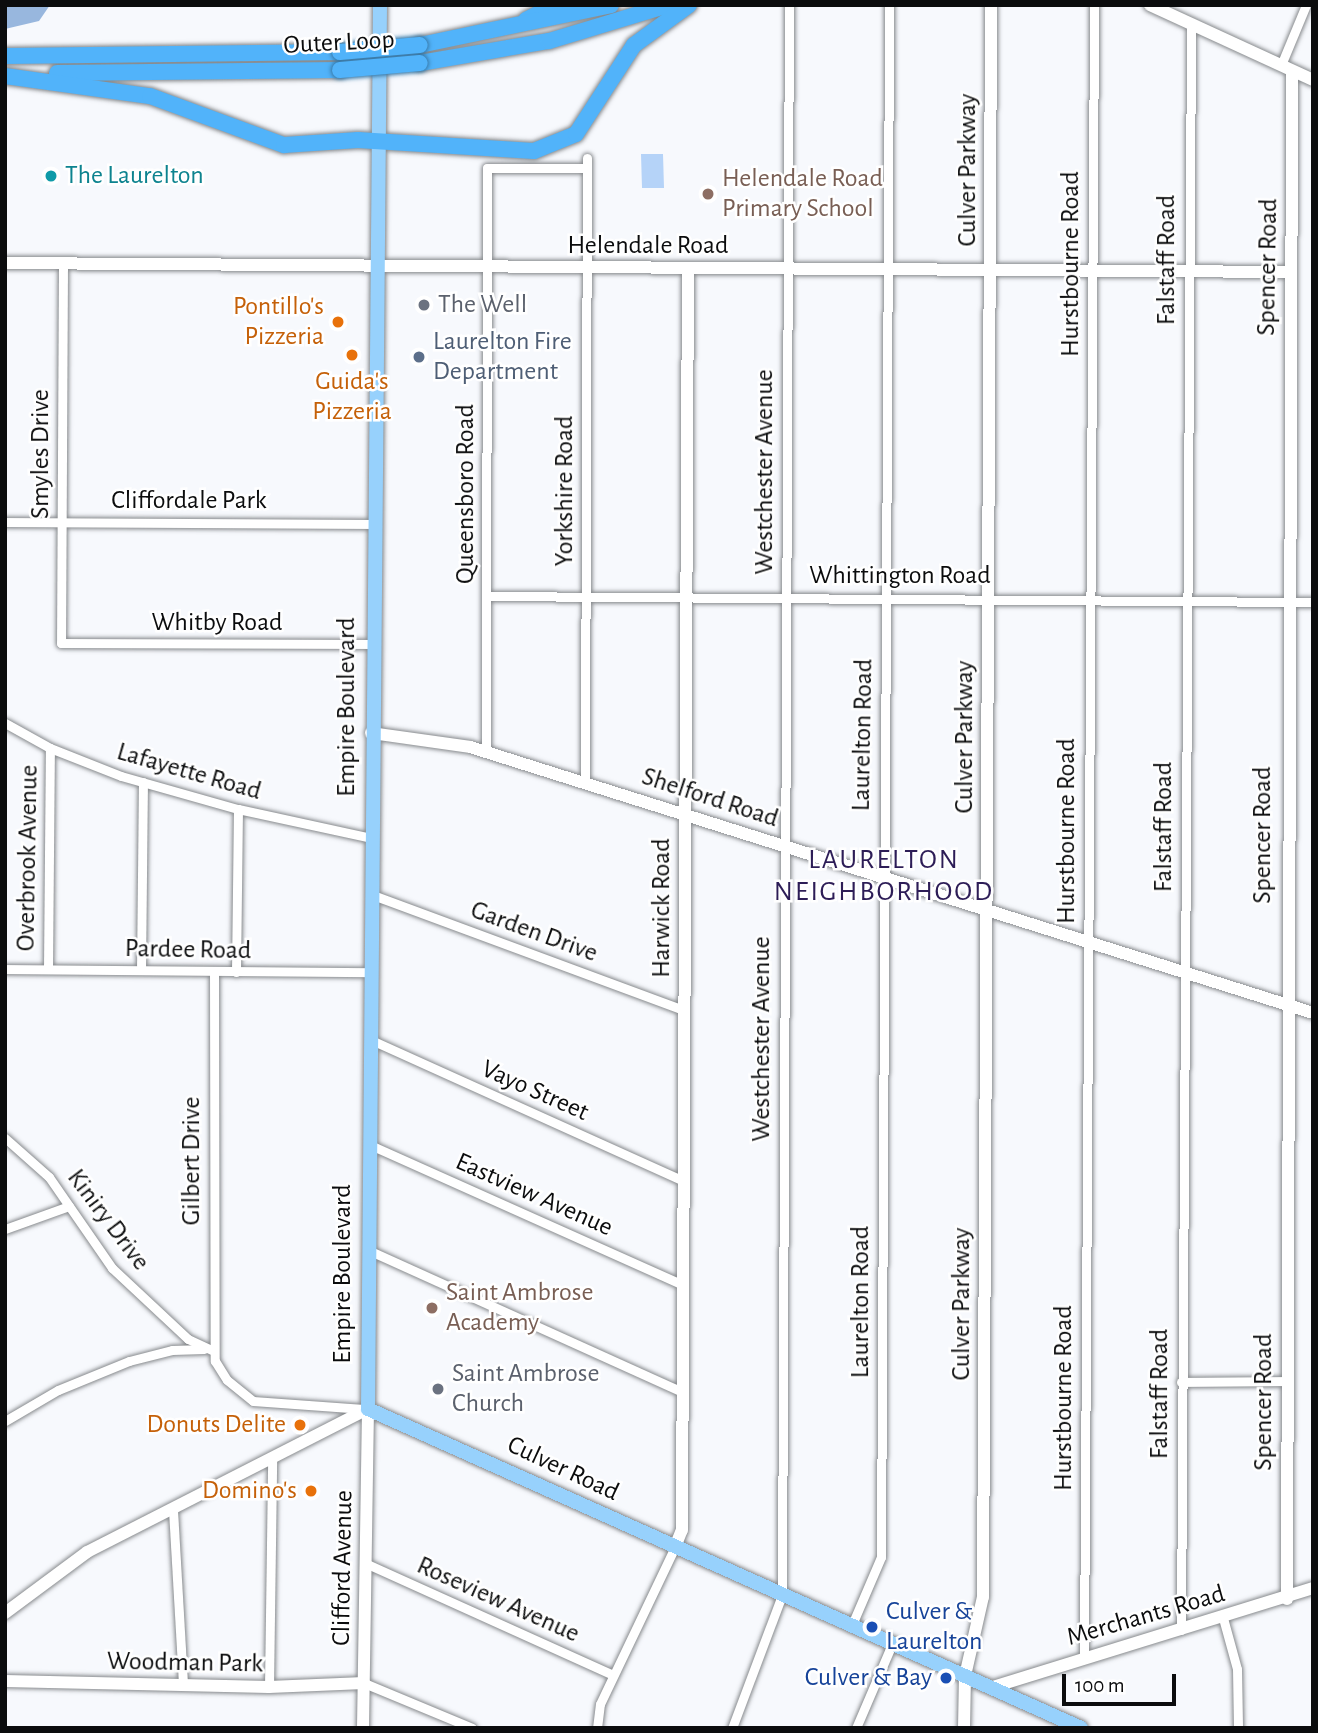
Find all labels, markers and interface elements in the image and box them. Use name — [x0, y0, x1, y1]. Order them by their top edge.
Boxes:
street label: Outer Loop — [282, 25, 396, 61]
street label: Culver Parkway — [952, 94, 984, 246]
place label: The Laurelton — [65, 160, 204, 192]
place label: Helendale Road Primary School — [722, 163, 883, 224]
marker: The Laurelton — [43, 168, 59, 184]
street label: Hurstbourne Road — [1055, 171, 1087, 357]
marker: Helendale Road Primary School — [700, 186, 716, 202]
street label: Falstaff Road — [1151, 195, 1183, 325]
street label: Spencer Road — [1251, 198, 1285, 336]
street label: Helendale Road — [568, 230, 728, 262]
place label: The Well — [438, 289, 527, 321]
place label: Pontillo's Pizzeria — [233, 291, 324, 352]
marker: The Well — [416, 297, 432, 313]
marker: Pontillo's Pizzeria — [330, 314, 346, 330]
place label: Laurelton Fire Department — [433, 326, 572, 388]
marker: Guida's Pizzeria — [344, 347, 360, 363]
marker: Laurelton Fire Department — [411, 349, 427, 365]
place label: Guida's Pizzeria — [312, 366, 392, 428]
street label: Westchester Avenue — [749, 369, 781, 575]
street label: Smyles Drive — [25, 389, 57, 519]
street label: Queensboro Road — [450, 404, 482, 584]
street label: Yorkshire Road — [549, 416, 581, 566]
street label: Cliffordale Park — [111, 485, 267, 517]
street label: Whittington Road — [809, 560, 991, 592]
street label: Whitby Road — [151, 607, 283, 639]
street label: Empire Boulevard — [331, 617, 363, 797]
street label: Laurelton Road — [846, 659, 880, 811]
street label: Culver Parkway — [949, 661, 981, 813]
street label: Lafayette Road — [113, 736, 265, 808]
street label: Hurstbourne Road — [1051, 738, 1083, 924]
street label: Shelford Road — [638, 761, 782, 835]
street label: Falstaff Road — [1148, 762, 1180, 892]
street label: Overbrook Avenue — [11, 764, 45, 952]
street label: Spencer Road — [1247, 766, 1279, 904]
street label: Harwick Road — [646, 838, 678, 978]
district label: LAURELTON NEIGHBORHOOD — [775, 843, 993, 909]
street label: Garden Drive — [466, 895, 602, 969]
street label: Pardee Road — [125, 933, 251, 967]
street label: Westchester Avenue — [746, 936, 778, 1142]
street label: Vayo Street — [477, 1054, 593, 1128]
street label: Gilbert Drive — [176, 1097, 208, 1225]
street label: Eastview Avenue — [451, 1146, 617, 1244]
street label: Kiniry Drive — [60, 1163, 156, 1277]
street label: Empire Boulevard — [327, 1184, 359, 1364]
street label: Laurelton Road — [845, 1226, 877, 1378]
street label: Culver Parkway — [946, 1228, 978, 1380]
place label: Saint Ambrose Academy — [446, 1277, 593, 1338]
marker: Saint Ambrose Academy — [424, 1300, 440, 1316]
street label: Hurstbourne Road — [1048, 1305, 1080, 1491]
street label: Falstaff Road — [1144, 1329, 1176, 1459]
street label: Spencer Road — [1248, 1333, 1280, 1471]
place label: Saint Ambrose Church — [452, 1358, 599, 1420]
marker: Saint Ambrose Church — [430, 1381, 446, 1397]
place label: Donuts Delite — [146, 1409, 286, 1441]
marker: Donuts Delite — [292, 1417, 308, 1433]
street label: Culver Road — [502, 1430, 624, 1508]
place label: Domino's — [202, 1475, 297, 1507]
marker: Domino's — [303, 1483, 319, 1499]
street label: Clifford Avenue — [326, 1490, 360, 1646]
street label: Roseview Avenue — [412, 1550, 584, 1650]
street label: Merchants Road — [1063, 1579, 1229, 1653]
place label: Culver & Laurelton — [886, 1596, 982, 1658]
marker: Culver & Laurelton — [864, 1619, 880, 1635]
street label: Woodman Park — [107, 1646, 263, 1680]
scale bar — [1066, 1660, 1180, 1704]
place label: Culver & Bay — [805, 1662, 932, 1694]
marker: Culver & Bay — [938, 1670, 954, 1686]
text: 100 m — [1075, 1675, 1125, 1696]

